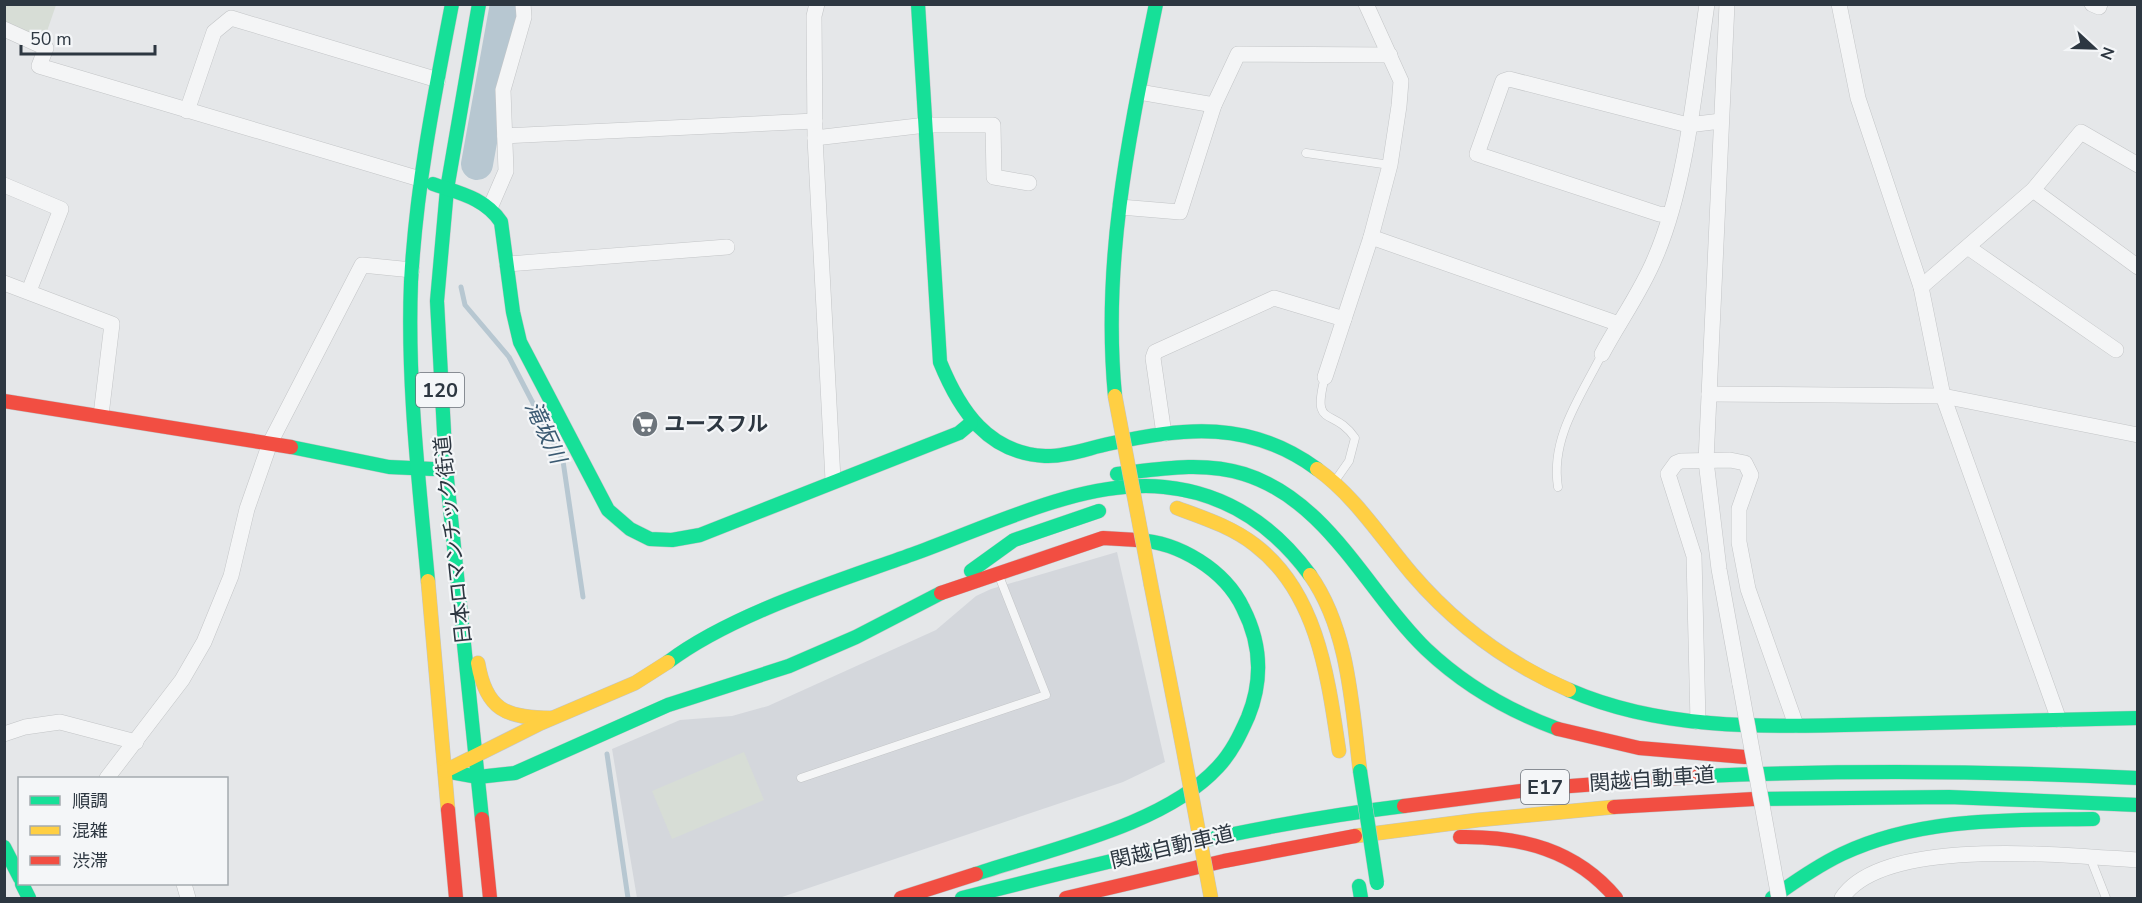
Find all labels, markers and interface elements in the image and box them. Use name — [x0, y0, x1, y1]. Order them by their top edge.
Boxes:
scale bar — [21, 18, 154, 56]
north arrow — [2064, 18, 2124, 78]
text: 50 m — [30, 27, 72, 51]
text: N — [2095, 44, 2119, 63]
road number: 120 — [416, 373, 464, 407]
water label: 滝坂川 — [518, 396, 573, 470]
supermarket icon: ユースフル — [630, 409, 660, 439]
place label: ユースフル — [664, 410, 768, 438]
street label: 日本ロマンチック街道 — [428, 434, 478, 646]
street label: 関越自動車道 — [1588, 761, 1716, 797]
road number: E17 — [1521, 770, 1569, 804]
legend — [18, 777, 228, 885]
text: 順調 — [72, 789, 108, 813]
text: 混雑 — [72, 819, 108, 843]
street label: 関越自動車道 — [1107, 819, 1237, 875]
text: 渋滞 — [72, 849, 108, 873]

